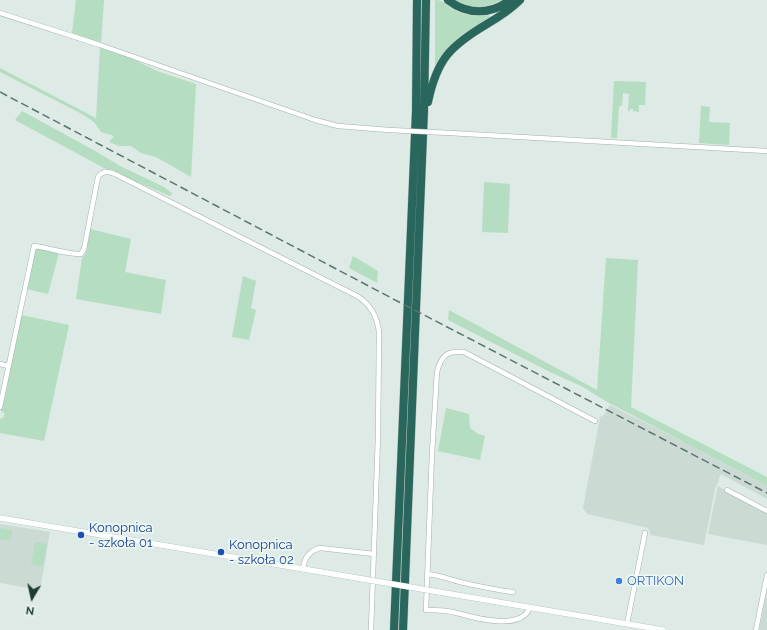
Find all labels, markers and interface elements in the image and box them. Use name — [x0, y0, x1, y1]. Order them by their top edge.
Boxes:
place label: Konopnica - szkoła 01 — [89, 520, 153, 551]
marker: Konopnica - szkoła 01 — [76, 530, 86, 540]
place label: Konopnica - szkoła 02 — [229, 537, 294, 568]
marker: Konopnica - szkoła 02 — [216, 547, 226, 557]
place label: ORTIKON — [627, 573, 684, 589]
marker: ORTIKON — [614, 576, 624, 586]
north arrow — [12, 578, 52, 618]
text: N — [25, 603, 35, 617]

